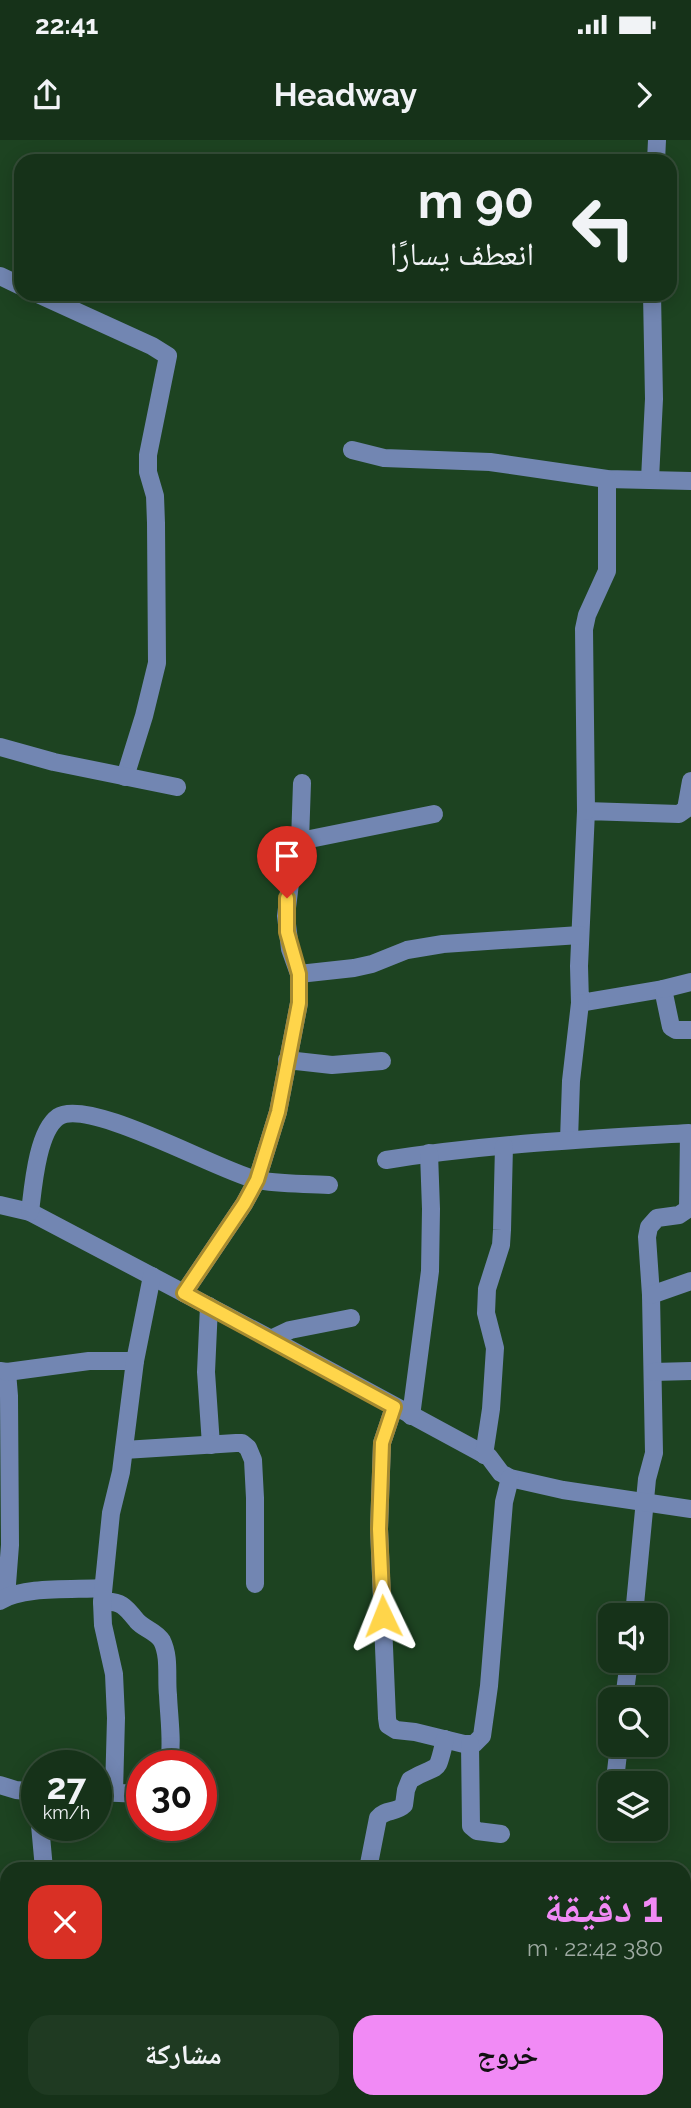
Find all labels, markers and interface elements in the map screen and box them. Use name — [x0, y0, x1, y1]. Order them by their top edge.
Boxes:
text: 22:41 — [35, 10, 98, 40]
icon: share — [28, 76, 66, 114]
text: Headway — [274, 76, 417, 113]
icon: forward — [625, 76, 663, 114]
text: 90 m — [418, 172, 534, 229]
icon: left — [558, 182, 649, 273]
text: انعطف يسارًا — [390, 235, 534, 272]
pin — [257, 826, 317, 898]
icon: arrive — [268, 837, 306, 875]
position arrow — [346, 1579, 420, 1653]
map controls — [598, 1603, 668, 1841]
button: sound — [598, 1603, 668, 1673]
button: search — [598, 1687, 668, 1757]
speed limit sign: 30 — [126, 1750, 217, 1841]
text: 27 — [47, 1766, 86, 1807]
button: layers — [598, 1771, 668, 1841]
text: km/h — [43, 1802, 90, 1823]
text: 1 دقيقة — [544, 1883, 663, 1932]
button: close — [28, 1885, 102, 1959]
text: 380 m · 22:42 — [527, 1934, 663, 1961]
button: مشاركة — [28, 2015, 339, 2095]
button: خروج — [353, 2015, 663, 2095]

